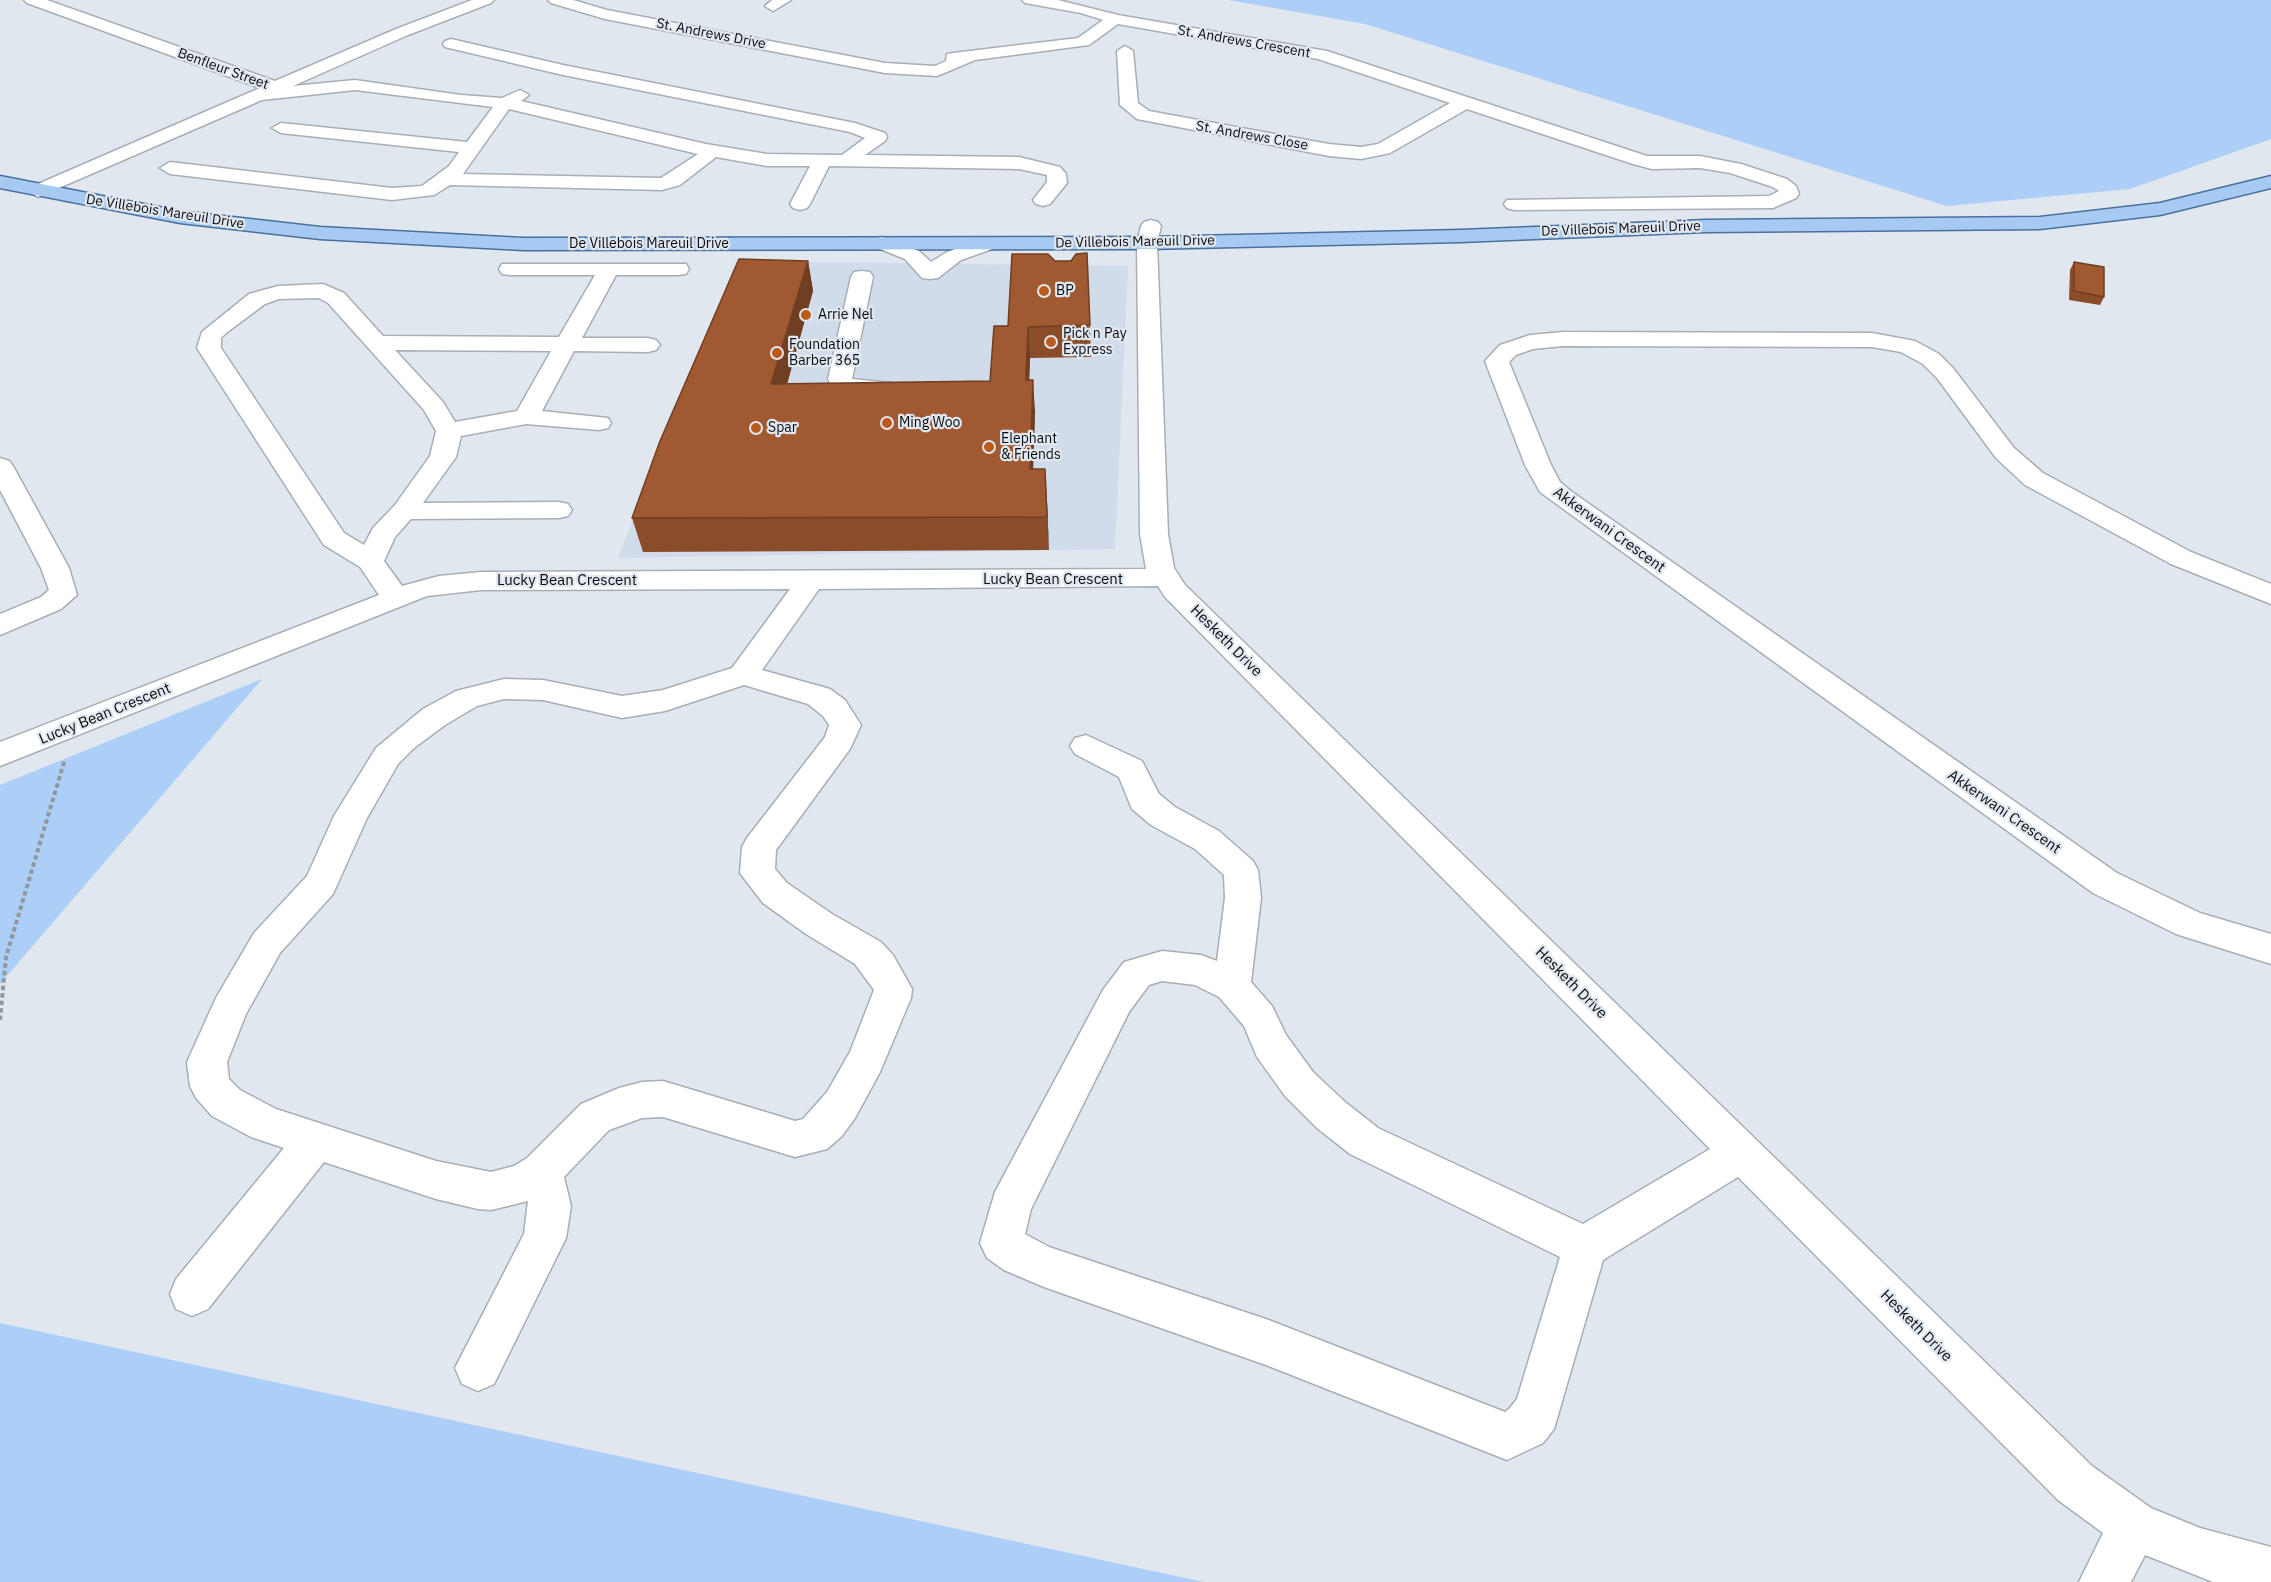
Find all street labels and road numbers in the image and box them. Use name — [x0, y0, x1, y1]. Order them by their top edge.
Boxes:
street label: St. Andrews Drive — [655, 15, 767, 53]
street label: St. Andrews Crescent — [1176, 22, 1312, 62]
street label: Benfleur Street — [175, 45, 271, 93]
street label: St. Andrews Close — [1195, 118, 1309, 154]
street label: De Villebois Mareuil Drive — [85, 191, 245, 233]
street label: De Villebois Mareuil Drive — [1541, 218, 1701, 240]
street label: De Villebois Mareuil Drive — [1055, 232, 1215, 252]
street label: De Villebois Mareuil Drive — [569, 236, 729, 252]
street label: Akkerwani Crescent — [1550, 483, 1668, 577]
street label: Lucky Bean Crescent — [983, 571, 1123, 589]
street label: Lucky Bean Crescent — [497, 572, 637, 590]
street label: Hesketh Drive — [1186, 601, 1266, 681]
street label: Lucky Bean Crescent — [37, 679, 173, 749]
street label: Akkerwani Crescent — [1944, 766, 2064, 858]
street label: Hesketh Drive — [1531, 943, 1611, 1023]
street label: Hesketh Drive — [1876, 1286, 1956, 1366]

